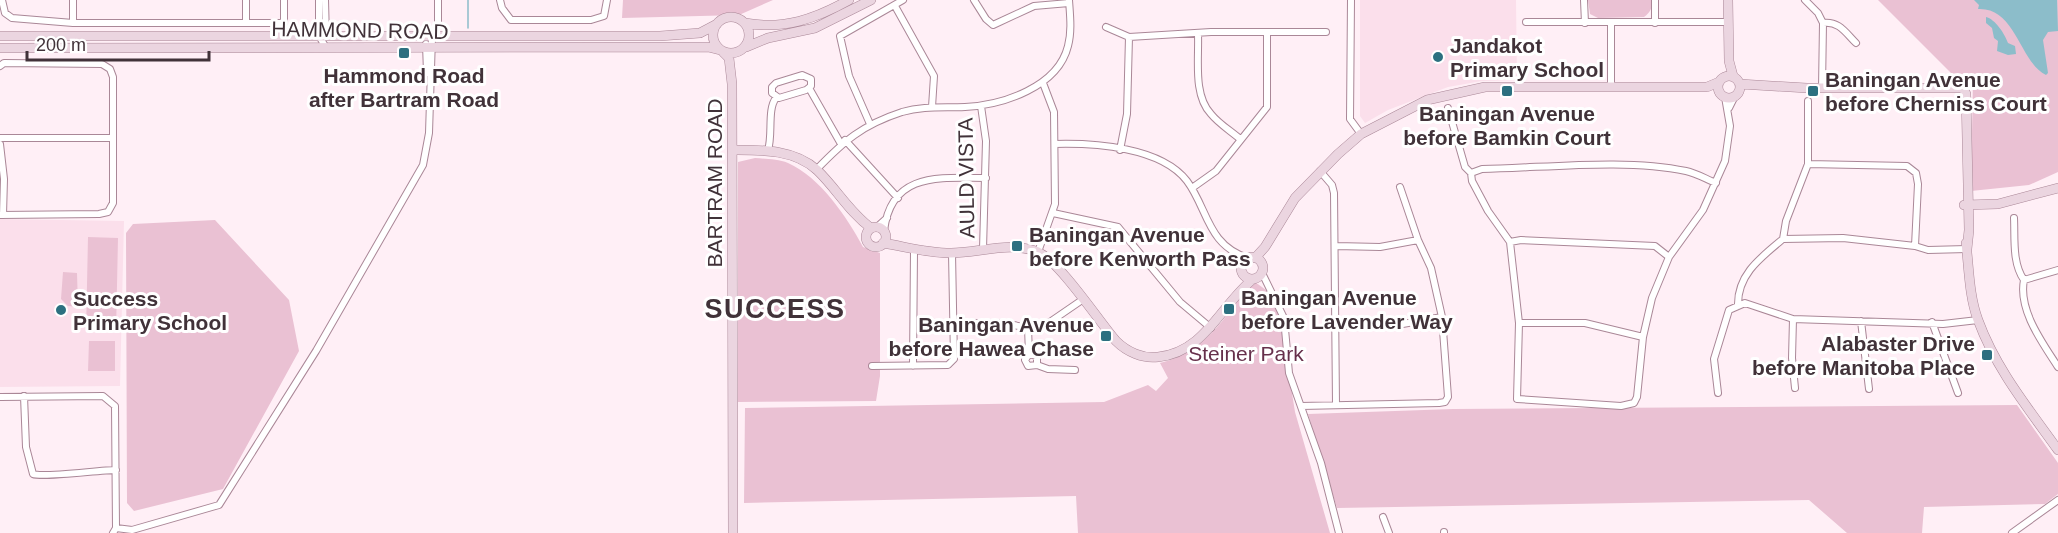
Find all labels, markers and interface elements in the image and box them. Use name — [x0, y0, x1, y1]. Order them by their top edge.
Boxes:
street label: HAMMOND ROAD — [271, 17, 449, 43]
scale bar — [27, 24, 208, 62]
place label: Jandakot Primary School — [1450, 34, 1604, 81]
text: 200 m — [36, 35, 86, 55]
marker: Hammond Road after Bartram Road — [397, 46, 411, 60]
marker: Jandakot Primary School — [1431, 50, 1445, 64]
place label: Hammond Road after Bartram Road — [309, 64, 499, 111]
place label: Baningan Avenue before Cherniss Court — [1825, 68, 2047, 115]
marker: Baningan Avenue before Bamkin Court — [1500, 84, 1514, 98]
marker: Baningan Avenue before Cherniss Court — [1806, 84, 1820, 98]
street label: BARTRAM ROAD — [703, 99, 726, 267]
place label: Baningan Avenue before Bamkin Court — [1403, 102, 1611, 149]
street label: AULD VISTA — [953, 117, 979, 239]
place label: Baningan Avenue before Kenworth Pass — [1029, 223, 1251, 270]
marker: Baningan Avenue before Kenworth Pass — [1010, 239, 1024, 253]
place label: Baningan Avenue before Lavender Way — [1241, 286, 1453, 333]
place label: Success Primary School — [73, 287, 227, 334]
district label: SUCCESS — [704, 294, 846, 324]
marker: Baningan Avenue before Lavender Way — [1222, 302, 1236, 316]
marker: Success Primary School — [54, 303, 68, 317]
place label: Baningan Avenue before Hawea Chase — [889, 313, 1094, 360]
marker: Baningan Avenue before Hawea Chase — [1099, 329, 1113, 343]
place label: Alabaster Drive before Manitoba Place — [1752, 332, 1975, 379]
park label: Steiner Park — [1188, 342, 1304, 365]
marker: Alabaster Drive before Manitoba Place — [1980, 348, 1994, 362]

